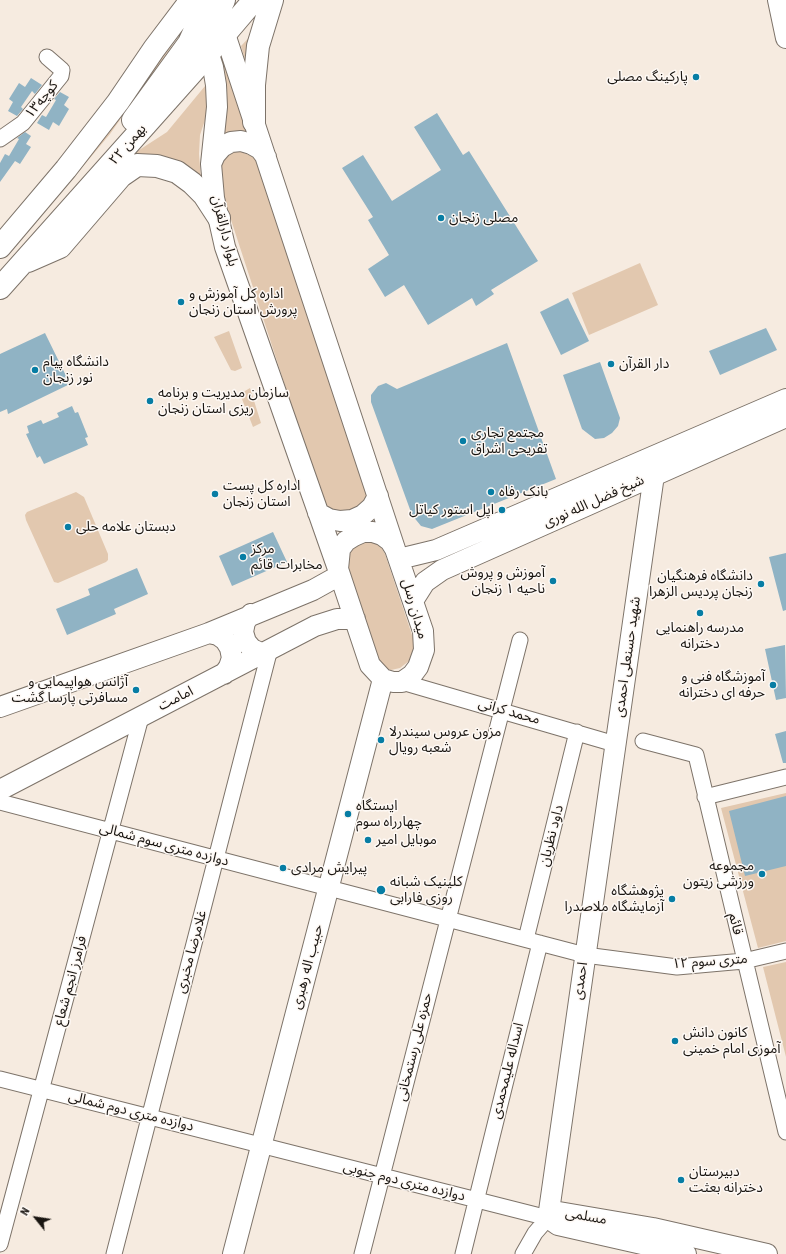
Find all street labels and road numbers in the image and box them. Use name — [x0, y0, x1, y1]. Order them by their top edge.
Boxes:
street label: کوچه۱۳ — [22, 78, 62, 122]
street label: ۲۲ بهمن — [106, 121, 150, 169]
street label: بلوار دارالقرآن — [207, 194, 241, 268]
street label: شیخ فضل الله نوری — [541, 472, 647, 532]
street label: میدان رسل — [397, 577, 431, 641]
street label: شهید حسنعلی احمدی — [611, 596, 645, 718]
street label: امامت — [156, 683, 196, 715]
street label: محمد کرانی — [476, 695, 542, 729]
street label: داود نظریان — [536, 803, 568, 869]
street label: دوازده متری سوم شمالی — [98, 820, 230, 870]
street label: غلامرضا مخبری — [173, 909, 211, 995]
street label: قائم — [724, 911, 746, 937]
street label: حبیب اله رهبری — [289, 923, 327, 1011]
street label: فرامرز انجم شعاع — [51, 934, 91, 1028]
street label: ۱۲ متری سوم — [672, 951, 748, 973]
street label: احمدی — [570, 961, 592, 1001]
street label: حمزه علی رستمخانی — [393, 991, 437, 1103]
street label: اسداله علیمحمدی — [488, 1021, 528, 1121]
street label: دوازده متری دوم شمالی — [67, 1088, 195, 1136]
street label: دوازده متری دوم جنوبی — [341, 1159, 467, 1205]
street label: مسلمی — [564, 1205, 608, 1229]

